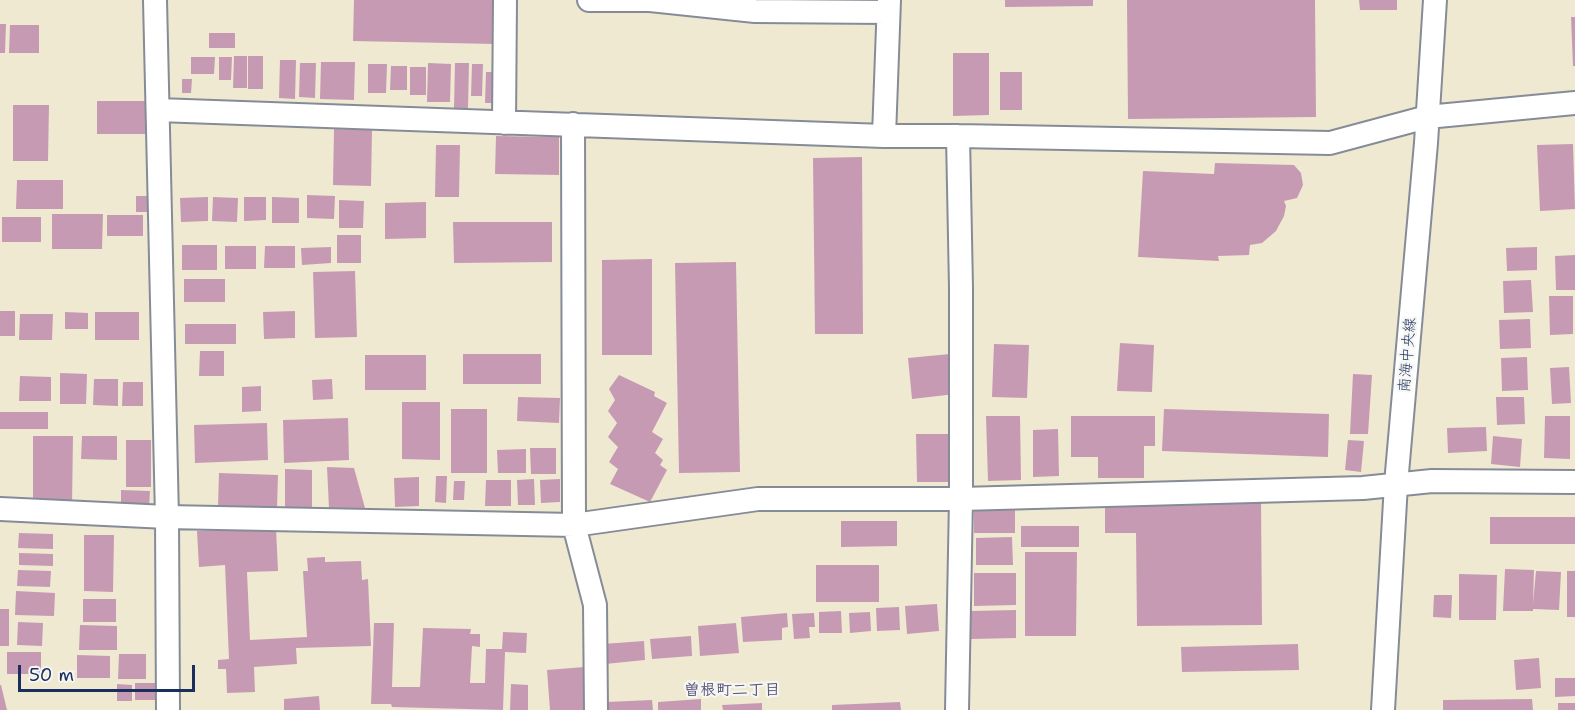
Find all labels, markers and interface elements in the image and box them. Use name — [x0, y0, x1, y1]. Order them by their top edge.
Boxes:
street label: 南海中央線 — [1396, 317, 1420, 393]
scale bar — [21, 653, 198, 691]
text: 50 m — [29, 663, 74, 687]
district label: 曽根町二丁目 — [684, 681, 780, 701]

